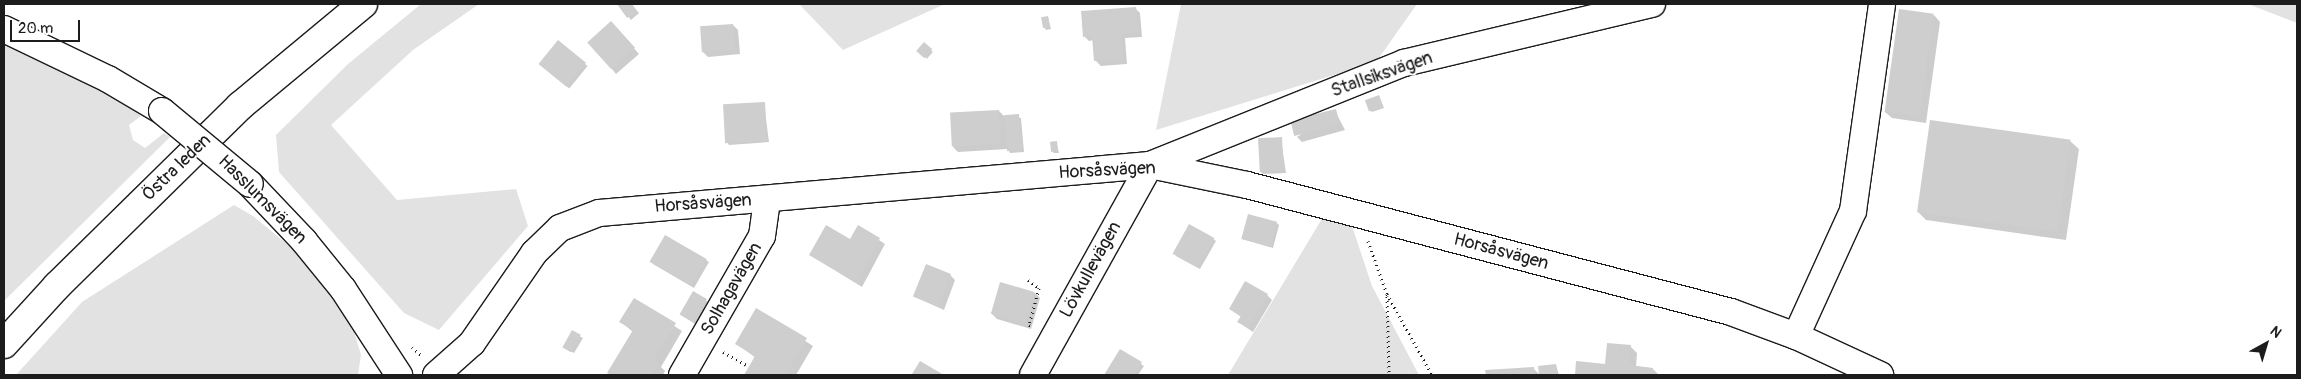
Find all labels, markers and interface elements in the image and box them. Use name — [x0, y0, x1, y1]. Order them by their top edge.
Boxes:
scale bar — [12, 10, 82, 42]
text: 20 m — [18, 19, 53, 38]
street label: Stallsiksvägen — [1328, 48, 1436, 102]
street label: Östra leden — [138, 130, 216, 206]
street label: Hasslumsvägen — [213, 151, 311, 249]
street label: Horsåsvägen — [1058, 158, 1156, 184]
street label: Horsåsvägen — [654, 190, 752, 218]
street label: Lövkullevägen — [1056, 218, 1126, 322]
street label: Horsåsvägen — [1451, 229, 1551, 275]
street label: Solhagavägen — [697, 239, 767, 339]
north arrow — [2241, 319, 2291, 369]
text: N — [2267, 322, 2285, 342]

